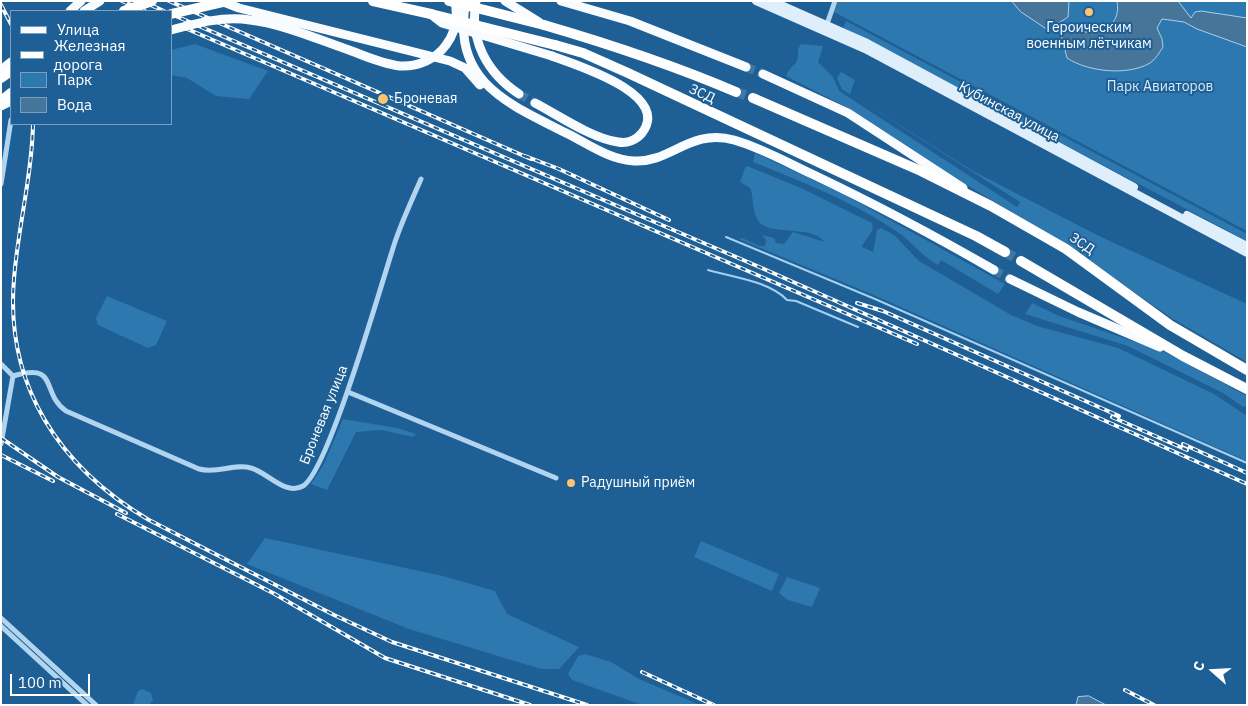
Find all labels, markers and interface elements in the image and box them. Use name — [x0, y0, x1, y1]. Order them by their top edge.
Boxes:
marker: Героическим военным лётчикам — [1083, 6, 1095, 18]
legend — [10, 10, 172, 125]
text: Улица — [57, 20, 99, 39]
place label: Героическим военным лётчикам — [1026, 20, 1152, 52]
text: Железная дорога — [54, 36, 125, 74]
text: Парк — [57, 70, 92, 89]
street label: Кубинская улица — [956, 78, 1062, 146]
park label: Парк Авиаторов — [1107, 79, 1213, 95]
street label: ЗСД — [686, 81, 718, 107]
place label: Броневая — [394, 91, 457, 107]
marker: Броневая — [376, 92, 390, 106]
text: Вода — [57, 95, 92, 114]
street label: ЗСД — [1066, 229, 1098, 259]
street label: Броневая улица — [296, 363, 352, 467]
place label: Радушный приём — [581, 475, 695, 491]
marker: Радушный приём — [565, 477, 577, 489]
north arrow — [1188, 646, 1238, 696]
text: С — [1189, 659, 1209, 673]
scale bar — [12, 664, 92, 696]
text: 100 m — [18, 673, 62, 692]

